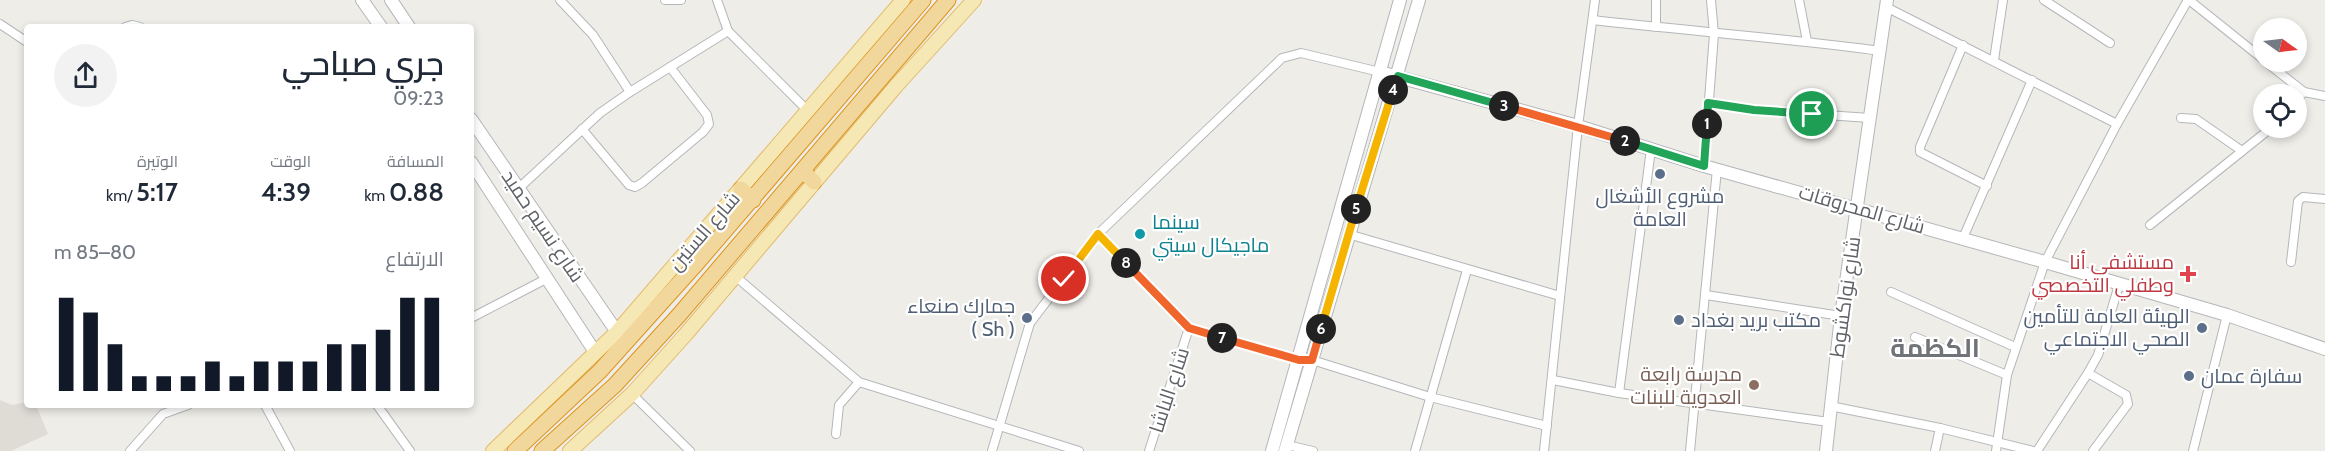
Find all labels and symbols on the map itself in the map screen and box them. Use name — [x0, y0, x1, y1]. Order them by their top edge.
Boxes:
north arrow — [2253, 18, 2307, 72]
pin: 4 — [1378, 75, 1408, 105]
pin — [1786, 88, 1837, 139]
pin: 3 — [1489, 91, 1519, 121]
pin: 1 — [1692, 109, 1722, 139]
pin: 2 — [1610, 126, 1640, 156]
street label: شارع نسيم حميد — [495, 165, 589, 288]
marker: مشروع الأشغال العامة — [1653, 167, 1667, 181]
street label: شارع المحروقات — [1795, 179, 1928, 240]
place label: مشروع الأشغال العامة — [1596, 184, 1724, 231]
street label: شارع الستين — [663, 187, 746, 277]
pin: 5 — [1341, 194, 1371, 224]
place label: سينما ماجيكال سيتي — [1152, 210, 1269, 261]
marker: سينما ماجيكال سيتي — [1133, 227, 1147, 241]
street label: شارع نواكشوط — [1825, 235, 1867, 359]
pin: 8 — [1111, 248, 1141, 278]
place label: مستشفى أنا وطفلي التخصصي — [2032, 250, 2174, 301]
pin — [1038, 253, 1089, 304]
marker: مستشفى أنا وطفلي التخصصي — [2179, 265, 2197, 283]
place label: جمارك صنعاء ( Sh ) — [907, 294, 1015, 341]
place label: الهيئة العامة للتأمين الصحي الاجتماعي — [2024, 304, 2190, 355]
place label: مكتب بريد بغداد — [1691, 308, 1821, 332]
marker: جمارك صنعاء ( Sh ) — [1020, 311, 1034, 325]
marker: مكتب بريد بغداد — [1672, 313, 1686, 327]
pin: 6 — [1306, 314, 1336, 344]
marker: الهيئة العامة للتأمين الصحي الاجتماعي — [2195, 321, 2209, 335]
pin: 7 — [1207, 323, 1237, 353]
district label: الكظمة — [1890, 332, 1980, 364]
street label: شارع الباشا — [1144, 344, 1196, 436]
place label: مدرسة رابعة العدوية للبنات — [1630, 362, 1742, 409]
place label: سفارة عمان — [2201, 364, 2302, 389]
marker: سفارة عمان — [2182, 369, 2196, 383]
marker: مدرسة رابعة العدوية للبنات — [1747, 378, 1761, 392]

